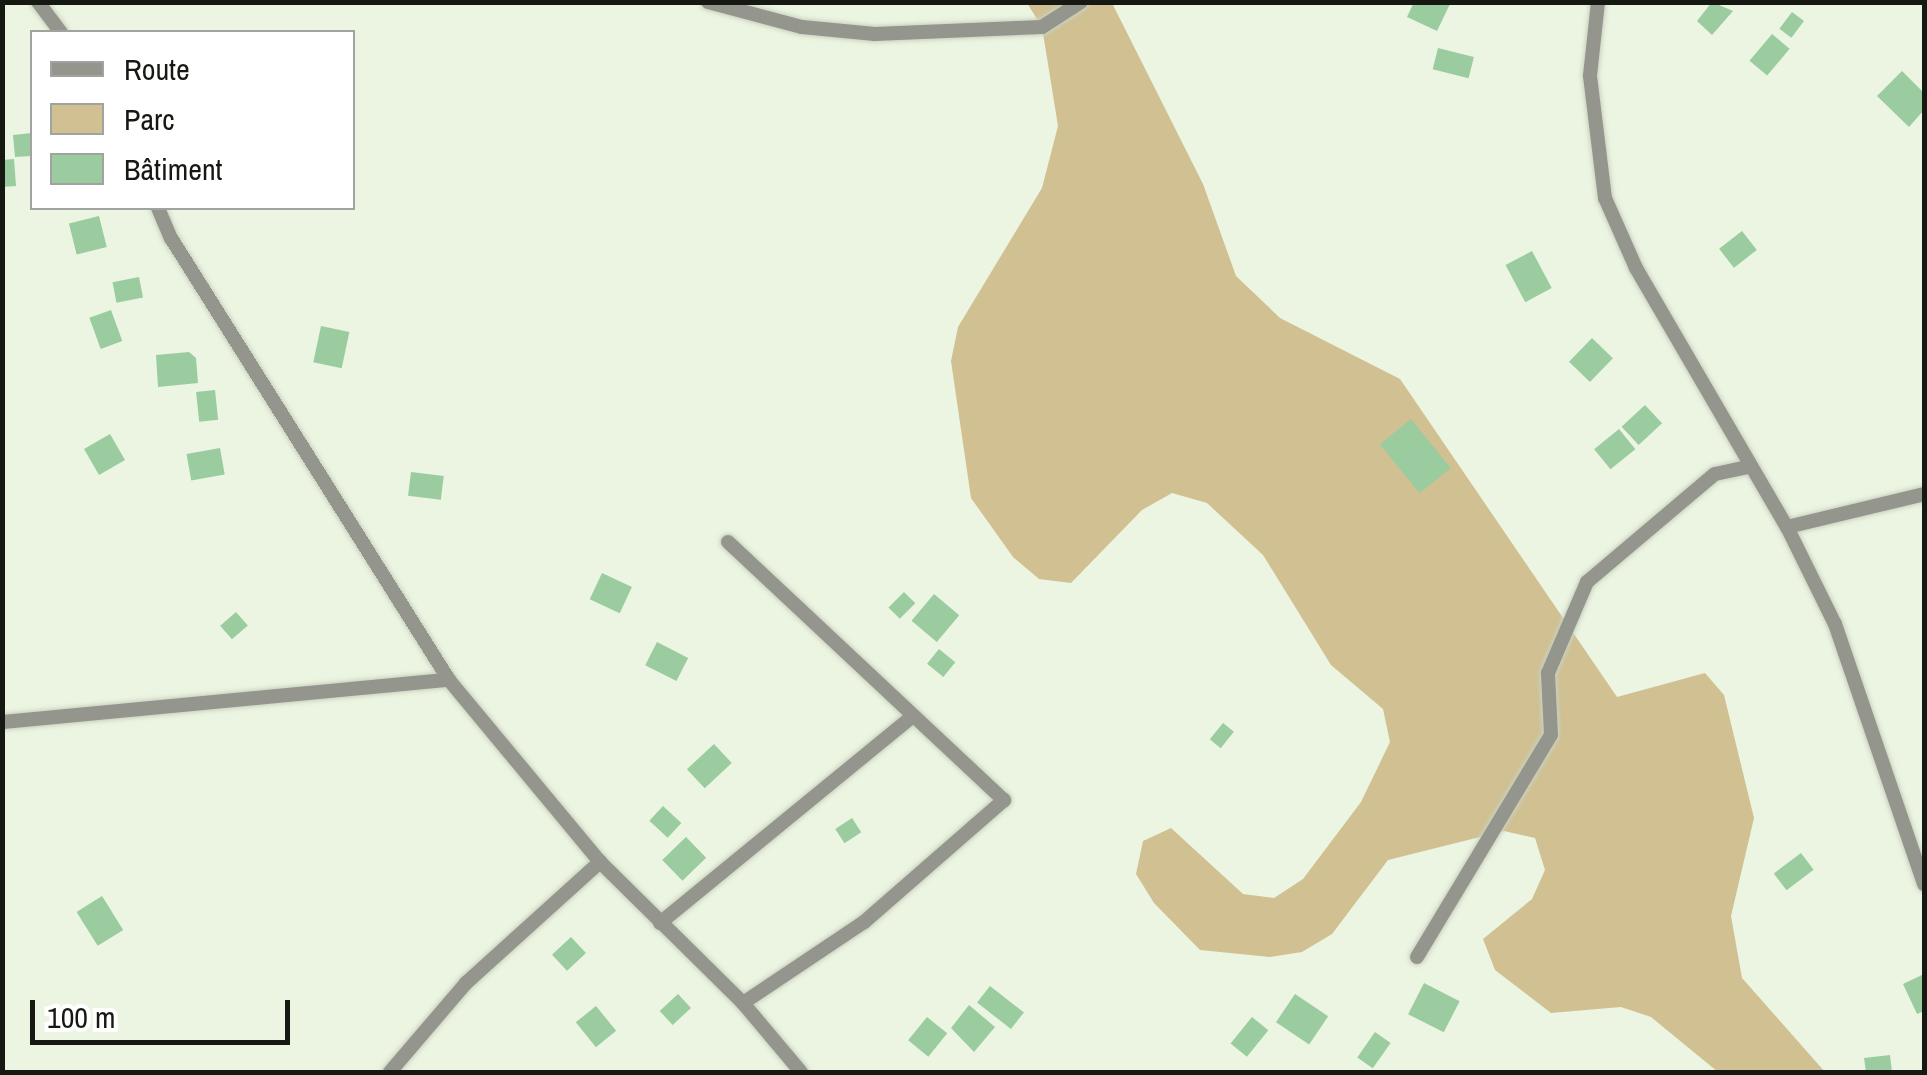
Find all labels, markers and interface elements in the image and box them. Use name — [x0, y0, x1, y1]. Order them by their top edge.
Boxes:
legend — [30, 30, 355, 210]
text: Route — [124, 49, 190, 89]
text: Parc — [124, 99, 175, 139]
text: Bâtiment — [124, 149, 222, 189]
scale bar — [35, 980, 295, 1042]
text: 100 m — [47, 997, 115, 1037]

